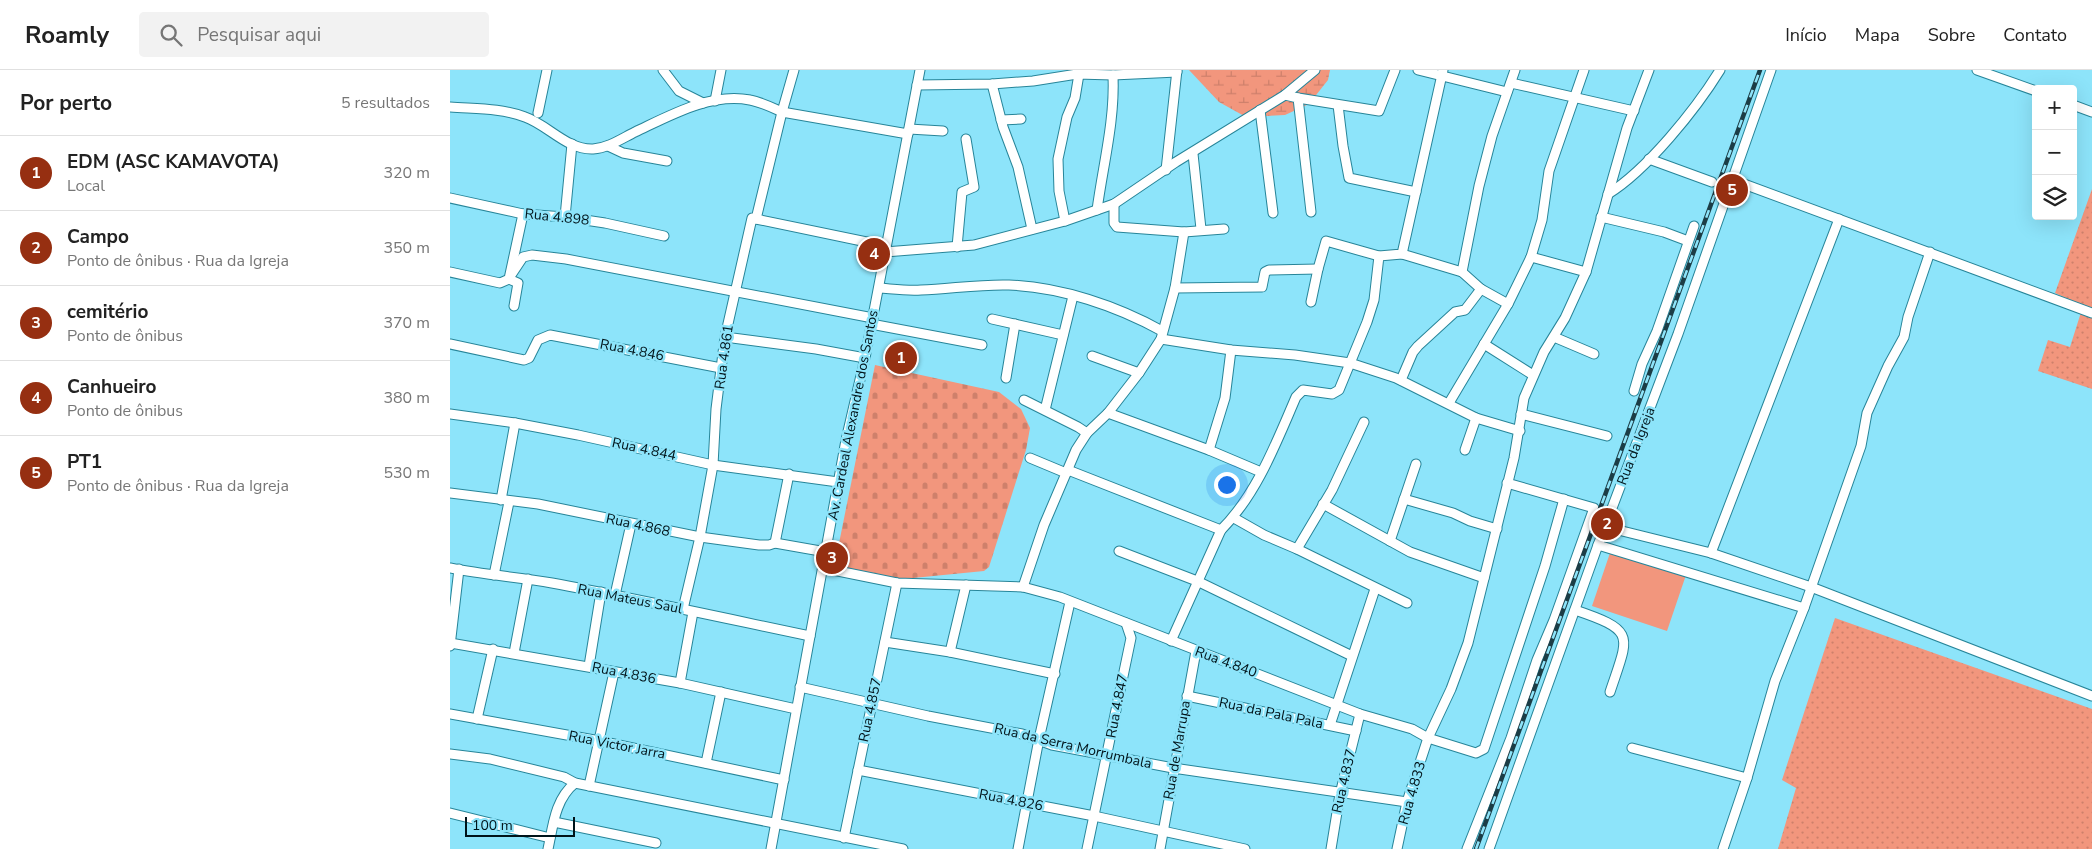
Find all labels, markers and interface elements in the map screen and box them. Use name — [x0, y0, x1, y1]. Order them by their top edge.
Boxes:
search box — [139, 12, 489, 57]
text: Roamly — [25, 19, 109, 51]
icon: search — [157, 21, 185, 49]
text: Pesquisar aqui — [197, 22, 321, 48]
text: Início — [1785, 23, 1827, 47]
text: Mapa — [1855, 23, 1900, 47]
text: Sobre — [1928, 23, 1975, 47]
text: Contato — [2003, 23, 2067, 47]
map controls — [2032, 85, 2077, 220]
button: + — [2032, 85, 2077, 130]
text: Por perto — [20, 89, 112, 117]
text: 5 resultados — [341, 92, 430, 114]
button: − — [2032, 130, 2077, 175]
text: EDM (ASC KAMAVOTA) — [67, 149, 280, 175]
text: 1 — [31, 162, 41, 184]
text: 320 m — [383, 162, 430, 184]
pin: 5 — [1716, 171, 1748, 209]
text: Local — [67, 175, 105, 197]
button: layers — [2032, 175, 2077, 220]
street label: Rua 4.898 — [524, 204, 590, 230]
text: Campo — [67, 224, 129, 250]
pin: 4 — [858, 235, 890, 273]
text: 2 — [31, 237, 41, 259]
text: 350 m — [383, 237, 430, 259]
text: Ponto de ônibus · Rua da Igreja — [67, 250, 289, 272]
text: cemitério — [67, 299, 148, 325]
street label: Av. Cardeal Alexandre dos Santos — [823, 308, 883, 522]
text: 3 — [31, 312, 41, 334]
text: 370 m — [383, 312, 430, 334]
street label: Rua 4.861 — [710, 323, 738, 391]
text: Ponto de ônibus — [67, 325, 183, 347]
street label: Rua 4.846 — [598, 334, 666, 366]
pin: 1 — [885, 339, 917, 377]
text: Canhueiro — [67, 374, 157, 400]
text: 4 — [31, 387, 41, 409]
text: 380 m — [383, 387, 430, 409]
text: Ponto de ônibus — [67, 400, 183, 422]
street label: Rua da Igreja — [1612, 404, 1660, 488]
street label: Rua 4.844 — [610, 433, 678, 465]
text: PT1 — [67, 449, 102, 475]
text: 5 — [31, 462, 41, 484]
text: 530 m — [383, 462, 430, 484]
your location — [1214, 472, 1240, 498]
text: Ponto de ônibus · Rua da Igreja — [67, 475, 289, 497]
pin: 2 — [1591, 505, 1623, 543]
street label: Rua 4.868 — [604, 509, 672, 541]
pin: 3 — [816, 539, 848, 577]
street label: Rua Mateus Saul — [576, 580, 685, 619]
street label: Rua 4.840 — [1192, 642, 1260, 682]
street label: Rua 4.836 — [590, 657, 658, 689]
street label: Rua 4.847 — [1101, 672, 1133, 740]
street label: Rua 4.857 — [854, 676, 886, 744]
street label: Rua da Pala Pala — [1217, 693, 1325, 733]
street label: Rua de Marrupa — [1159, 699, 1195, 801]
street label: Rua da Serra Morrumbala — [992, 719, 1154, 773]
street label: Rua Victor Jarra — [567, 726, 667, 764]
street label: Rua 4.837 — [1327, 747, 1361, 815]
street label: Rua 4.833 — [1394, 759, 1430, 827]
street label: Rua 4.826 — [977, 784, 1045, 816]
scale bar — [465, 814, 575, 837]
text: 100 m — [472, 816, 513, 835]

